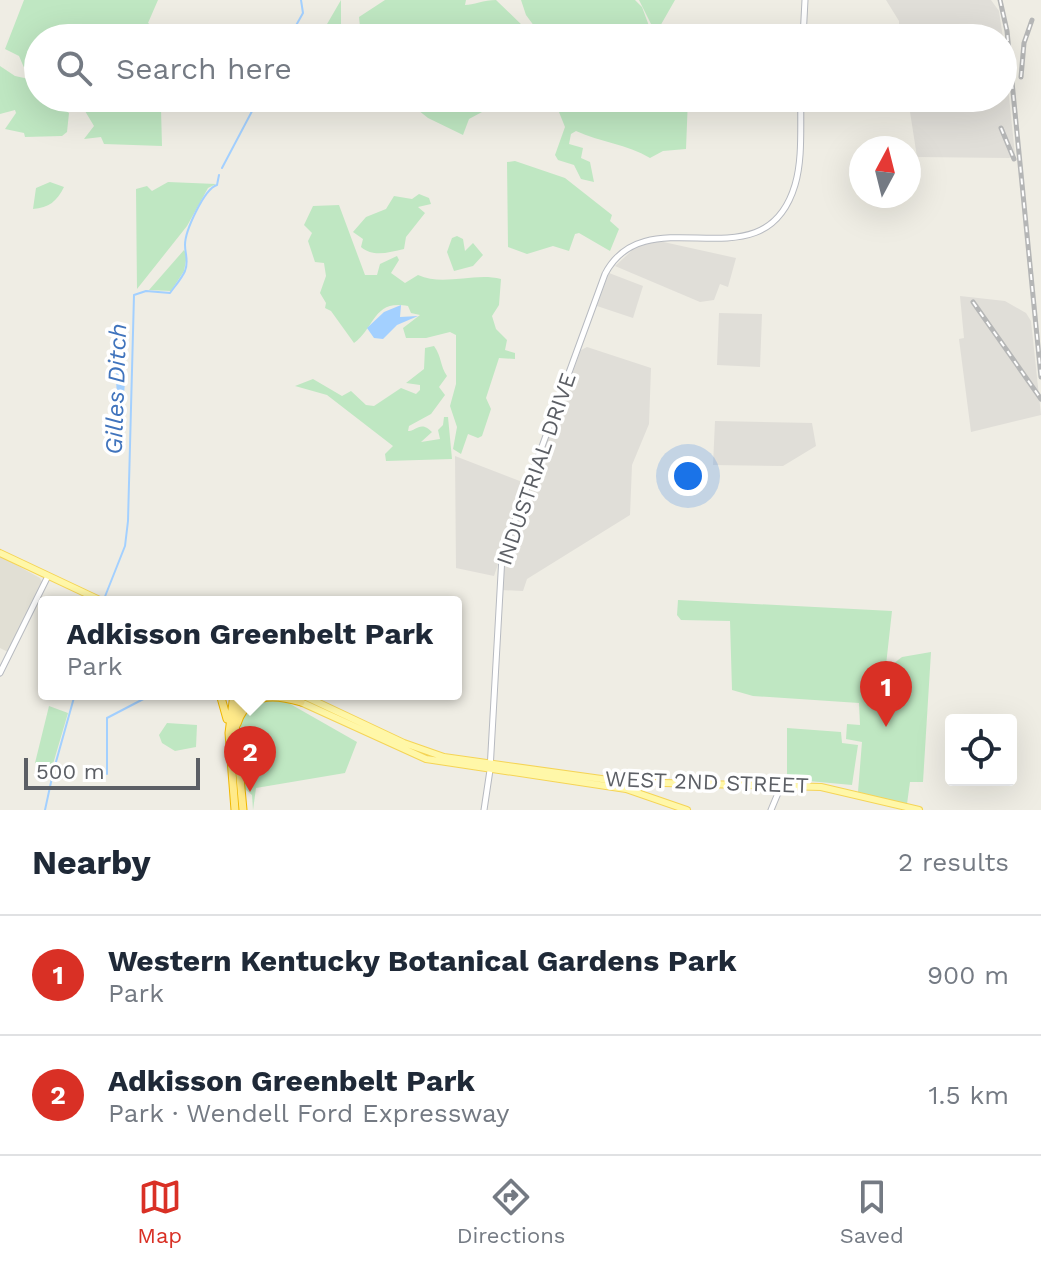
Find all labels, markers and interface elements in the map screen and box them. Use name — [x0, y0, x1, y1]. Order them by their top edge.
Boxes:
search box — [24, 24, 1017, 112]
icon: search — [52, 46, 96, 90]
text: Search here — [116, 51, 292, 86]
north arrow — [849, 136, 921, 208]
water label: Gilles Ditch — [100, 323, 132, 455]
street label: INDUSTRIAL DRIVE — [491, 369, 581, 569]
your location — [668, 456, 708, 496]
popup — [38, 596, 462, 700]
text: Adkisson Greenbelt Park — [67, 616, 434, 651]
text: Park — [67, 651, 122, 681]
pin: 1 — [860, 661, 912, 727]
map controls — [945, 714, 1017, 786]
button: locate — [945, 714, 1017, 786]
pin: 2 — [224, 726, 276, 792]
scale bar — [24, 754, 200, 790]
text: 500 m — [36, 759, 105, 784]
street label: WEST 2ND STREET — [605, 766, 809, 798]
text: Nearby — [32, 842, 151, 882]
text: 2 results — [898, 847, 1009, 877]
text: Western Kentucky Botanical Gardens Park — [108, 943, 737, 978]
text: 1 — [52, 960, 64, 990]
text: 900 m — [927, 960, 1009, 990]
text: Park — [108, 978, 164, 1008]
text: Adkisson Greenbelt Park — [108, 1063, 475, 1098]
text: 2 — [50, 1080, 66, 1110]
text: 1.5 km — [928, 1080, 1009, 1110]
text: Park · Wendell Ford Expressway — [108, 1098, 510, 1128]
tab: Map — [137, 1175, 182, 1248]
tab: Directions — [457, 1175, 565, 1248]
tab: Saved — [840, 1175, 904, 1248]

